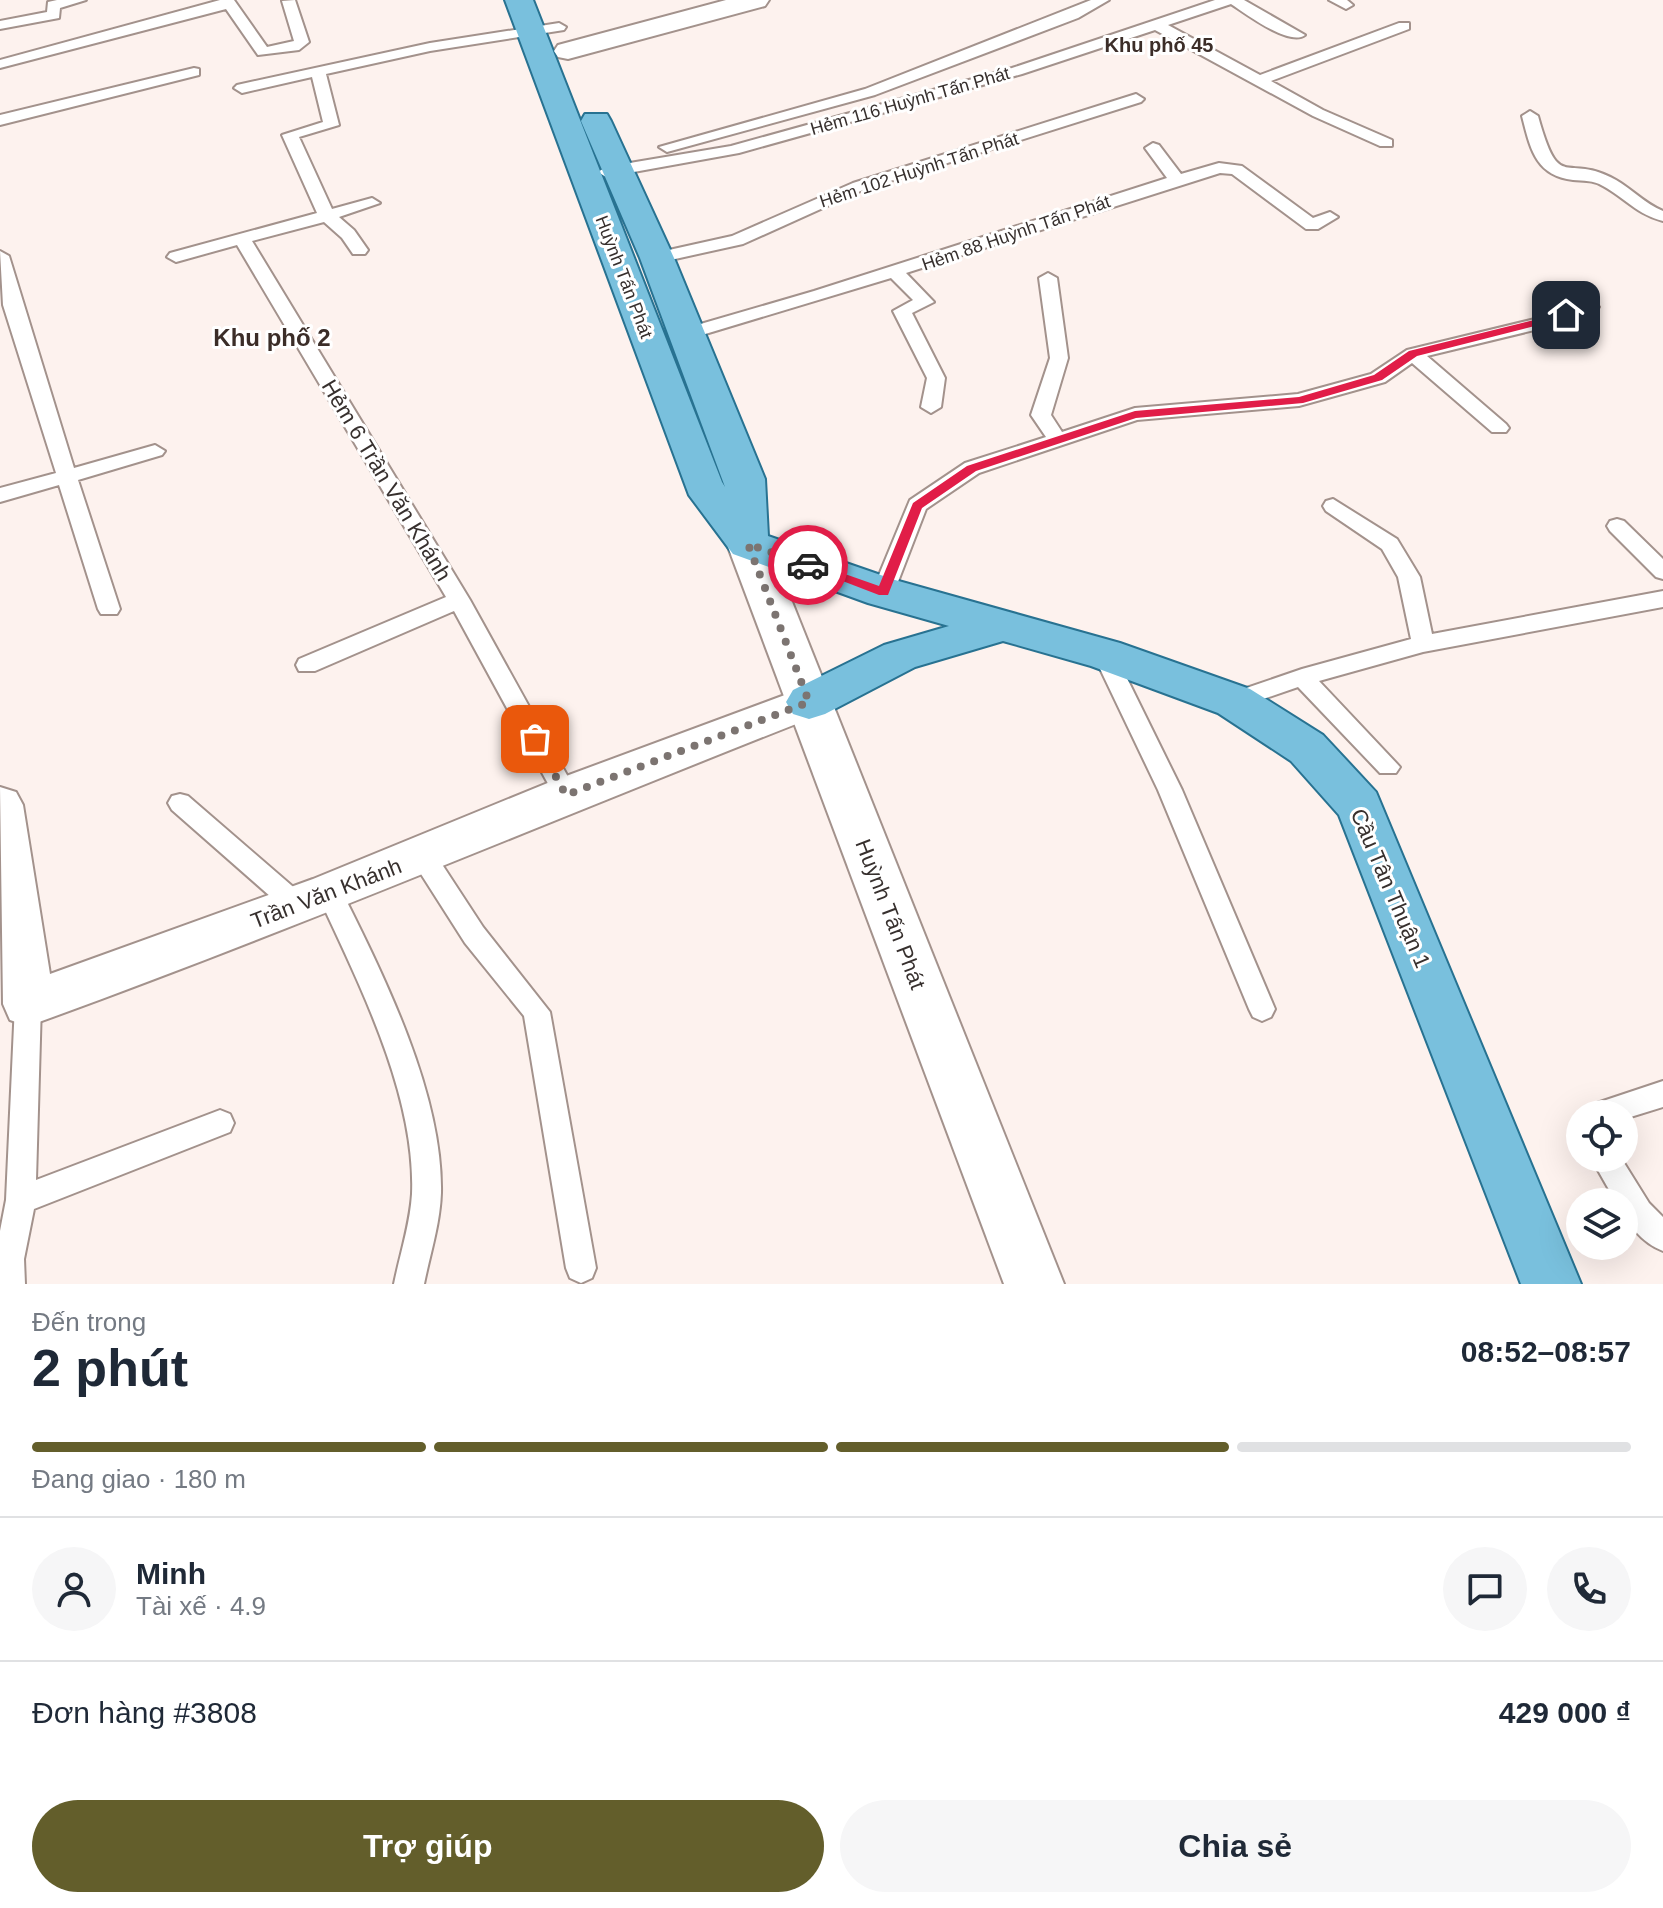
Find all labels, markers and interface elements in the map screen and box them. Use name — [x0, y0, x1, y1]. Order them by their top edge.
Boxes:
district label: Khu phố 45 — [1105, 34, 1213, 56]
street label: Hẻm 116 Huỳnh Tấn Phát — [808, 63, 1012, 139]
street label: Hẻm 102 Huỳnh Tấn Phát — [817, 128, 1021, 212]
street label: Hẻm 88 Huỳnh Tấn Phát — [919, 191, 1113, 275]
street label: Huỳnh Tấn Phát — [591, 213, 657, 341]
pin — [1532, 281, 1600, 349]
icon: home — [1544, 293, 1588, 337]
district label: Khu phố 2 — [213, 324, 331, 351]
street label: Hẻm 6 Trần Văn Khánh — [317, 375, 456, 585]
courier — [768, 525, 848, 605]
icon: car — [786, 543, 830, 587]
pin — [501, 705, 569, 773]
icon: bag — [513, 717, 557, 761]
street label: Cầu Tân Thuận 1 — [1346, 805, 1435, 972]
street label: Huỳnh Tấn Phát — [850, 836, 931, 993]
street label: Trần Văn Khánh — [247, 853, 405, 934]
map controls — [1566, 1100, 1638, 1260]
button: locate — [1566, 1100, 1638, 1172]
button: layers — [1566, 1188, 1638, 1260]
text: Đến trong — [32, 1307, 146, 1337]
text: 08:52–08:57 — [1461, 1335, 1631, 1368]
text: 2 phút — [32, 1339, 188, 1397]
text: Đang giao · 180 m — [32, 1464, 246, 1494]
button: person — [32, 1547, 116, 1631]
button: chat — [1443, 1547, 1527, 1631]
button: phone — [1547, 1547, 1631, 1631]
text: Minh — [136, 1557, 206, 1590]
text: Tài xế · 4.9 — [136, 1591, 266, 1621]
text: Đơn hàng #3808 — [32, 1696, 257, 1729]
text: 429 000 ₫ — [1499, 1696, 1631, 1729]
button: Trợ giúp — [32, 1800, 824, 1892]
button: Chia sẻ — [840, 1800, 1631, 1892]

